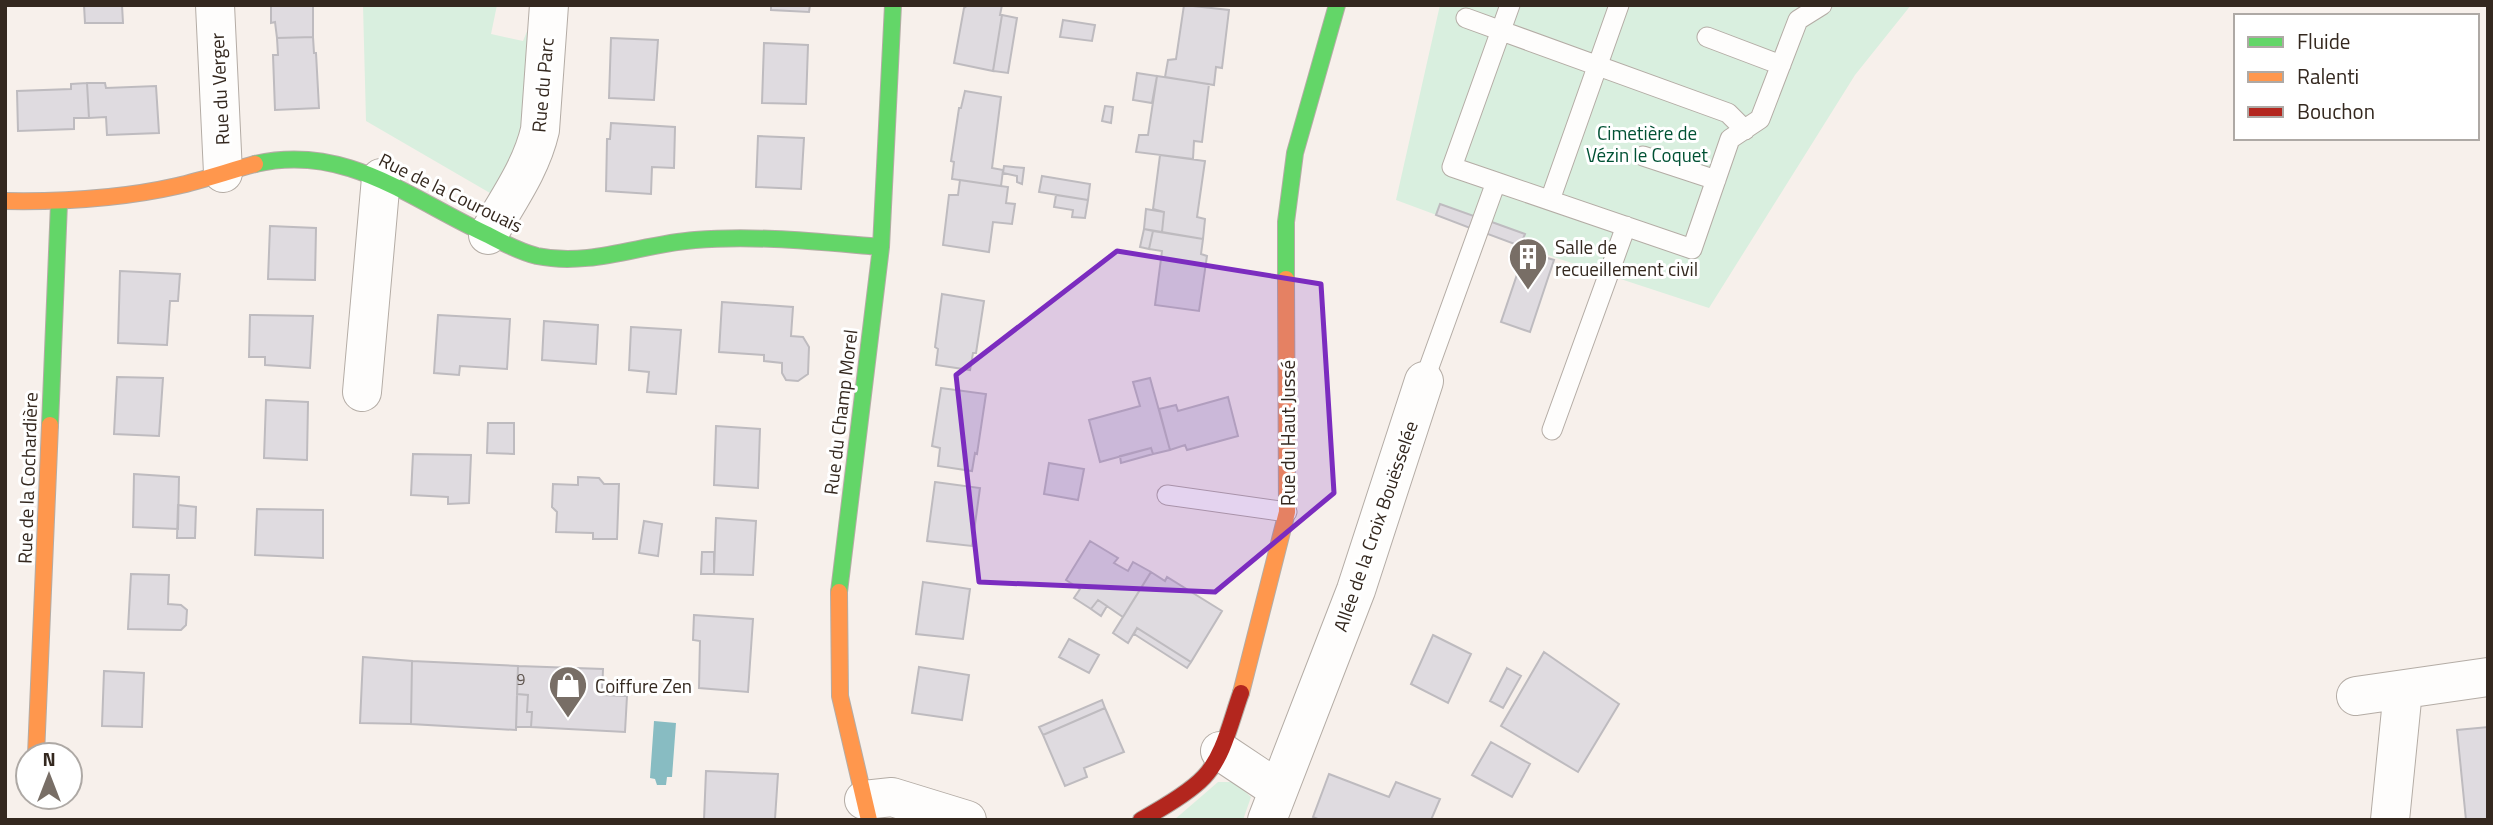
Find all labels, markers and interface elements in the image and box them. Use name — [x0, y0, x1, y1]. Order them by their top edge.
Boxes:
legend — [2234, 14, 2479, 140]
text: Fluide — [2297, 25, 2350, 57]
street label: Rue du Verger — [202, 32, 236, 146]
street label: Rue du Parc — [523, 36, 561, 134]
text: Ralenti — [2297, 60, 2359, 92]
text: Bouchon — [2297, 95, 2375, 127]
park label: Cimetière de Vézin le Coquet — [1586, 118, 1708, 169]
street label: Rue de la Courouais — [374, 145, 528, 239]
place label: Salle de recueillement civil — [1555, 232, 1698, 283]
building icon: Salle de recueillement civil — [1507, 236, 1549, 291]
street label: Rue du Champ Morel — [815, 328, 865, 496]
street label: Rue du Haut Jussé — [1273, 360, 1302, 506]
street label: Rue de la Cochardière — [10, 392, 44, 564]
street label: Allée de la Croix Bouësselée — [1325, 417, 1425, 635]
shop icon: Coiffure Zen — [547, 664, 589, 719]
house number: 9 — [517, 667, 526, 691]
place label: Coiffure Zen — [595, 671, 692, 700]
north arrow — [14, 741, 84, 811]
text: N — [42, 744, 56, 773]

